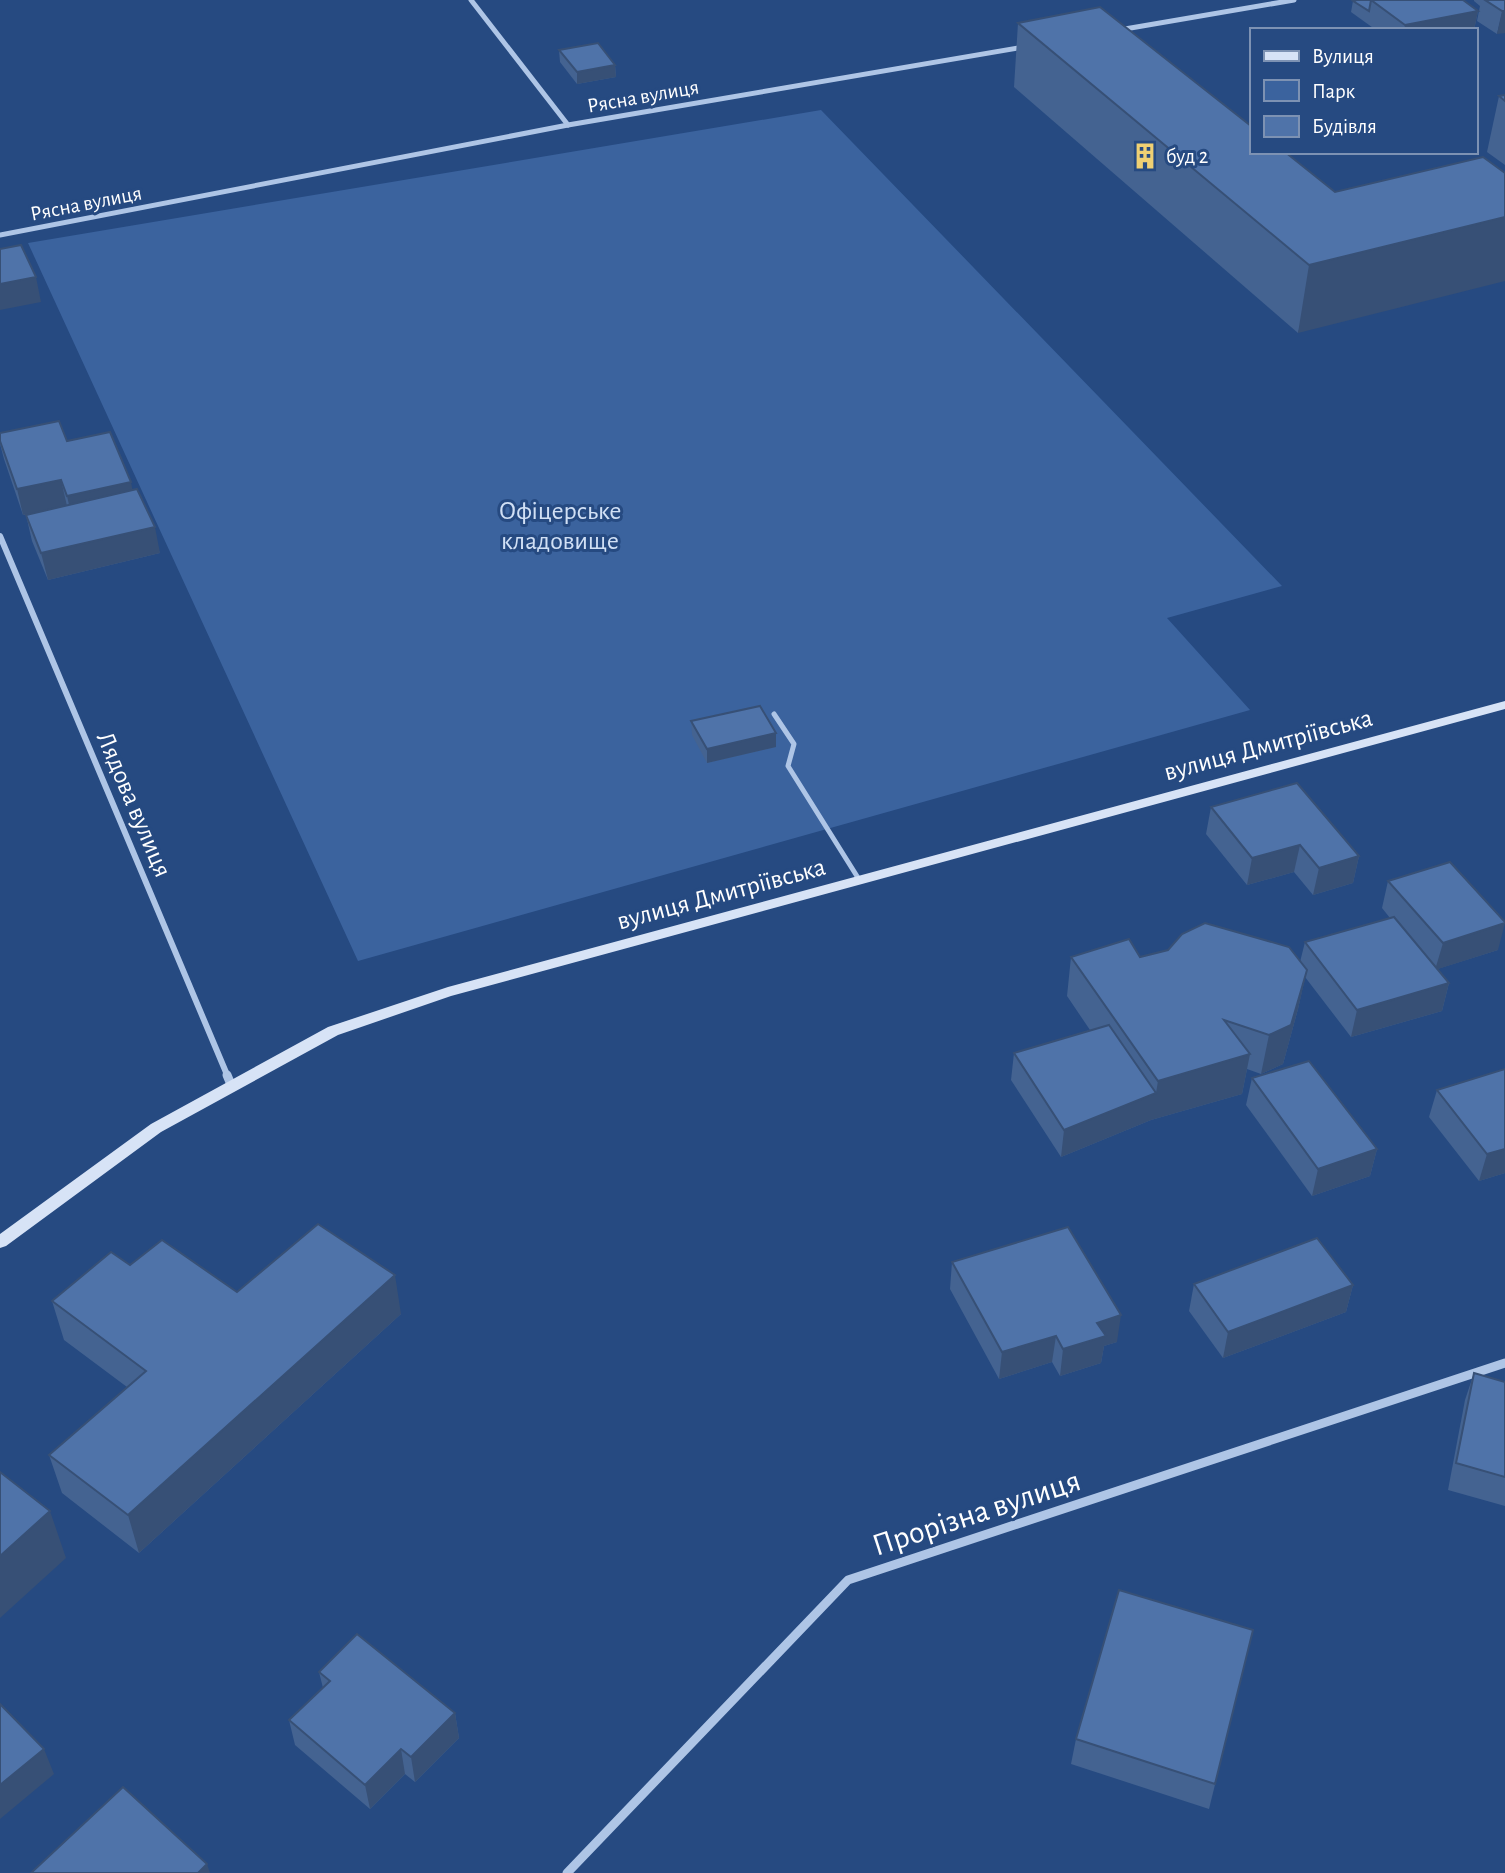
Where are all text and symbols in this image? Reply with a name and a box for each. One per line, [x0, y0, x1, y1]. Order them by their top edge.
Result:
legend [1250, 28, 1477, 154]
text: Вулиця [1312, 46, 1374, 67]
street label: Рясна вулиця [586, 76, 701, 117]
text: Парк [1312, 81, 1356, 102]
text: Будівля [1312, 116, 1377, 137]
building icon: буд 2 [1130, 141, 1160, 171]
place label: буд 2 [1166, 146, 1208, 167]
street label: Рясна вулиця [29, 182, 144, 225]
park label: Офіцерське кладовище [499, 498, 621, 554]
street label: вулиця Дмитріївська [1161, 705, 1375, 785]
street label: Лядова вулиця [92, 728, 176, 881]
street label: вулиця Дмитріївська [614, 854, 828, 934]
street label: Прорізна вулиця [868, 1464, 1084, 1562]

